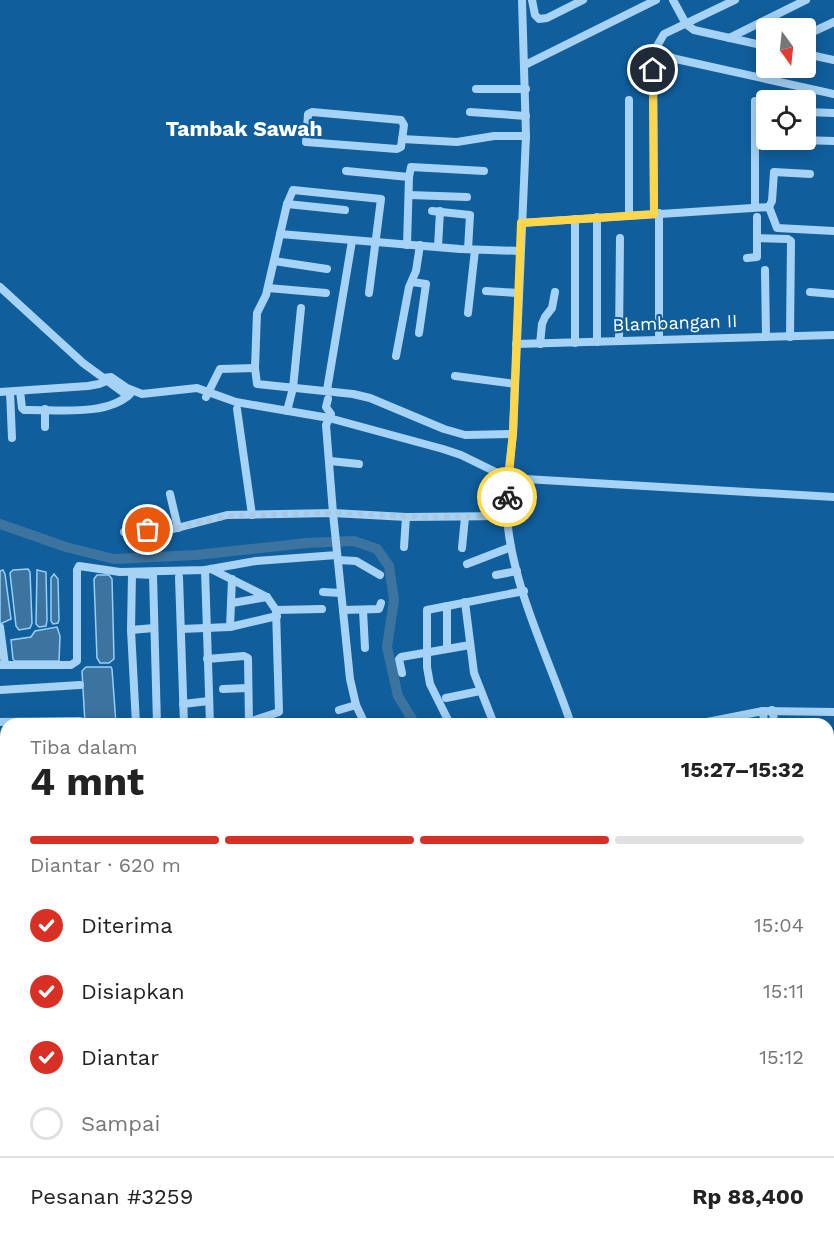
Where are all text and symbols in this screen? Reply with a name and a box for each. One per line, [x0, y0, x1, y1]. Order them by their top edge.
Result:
north arrow [756, 18, 816, 78]
map controls [756, 18, 816, 150]
pin [627, 44, 678, 95]
icon: home [636, 53, 669, 86]
button: locate [756, 90, 816, 150]
district label: Tambak Sawah [166, 116, 322, 141]
street label: Blambangan II [612, 310, 738, 335]
courier [477, 467, 537, 527]
icon: bike [491, 481, 524, 514]
pin [122, 504, 173, 555]
icon: bag [131, 513, 164, 546]
text: Tiba dalam [30, 735, 138, 759]
text: 15:27–15:32 [681, 757, 804, 782]
text: 4 mnt [30, 759, 144, 804]
text: Diantar · 620 m [30, 853, 181, 877]
icon: check [30, 909, 63, 942]
text: Diterima [81, 913, 173, 938]
text: 15:04 [754, 913, 804, 937]
icon: check [30, 975, 63, 1008]
text: Disiapkan [81, 979, 185, 1004]
text: 15:11 [763, 979, 804, 1003]
icon: check [30, 1041, 63, 1074]
text: Diantar [81, 1045, 159, 1070]
text: 15:12 [759, 1045, 804, 1069]
text: Sampai [81, 1111, 160, 1136]
text: Pesanan #3259 [30, 1184, 193, 1209]
text: Rp 88,400 [692, 1184, 804, 1209]

